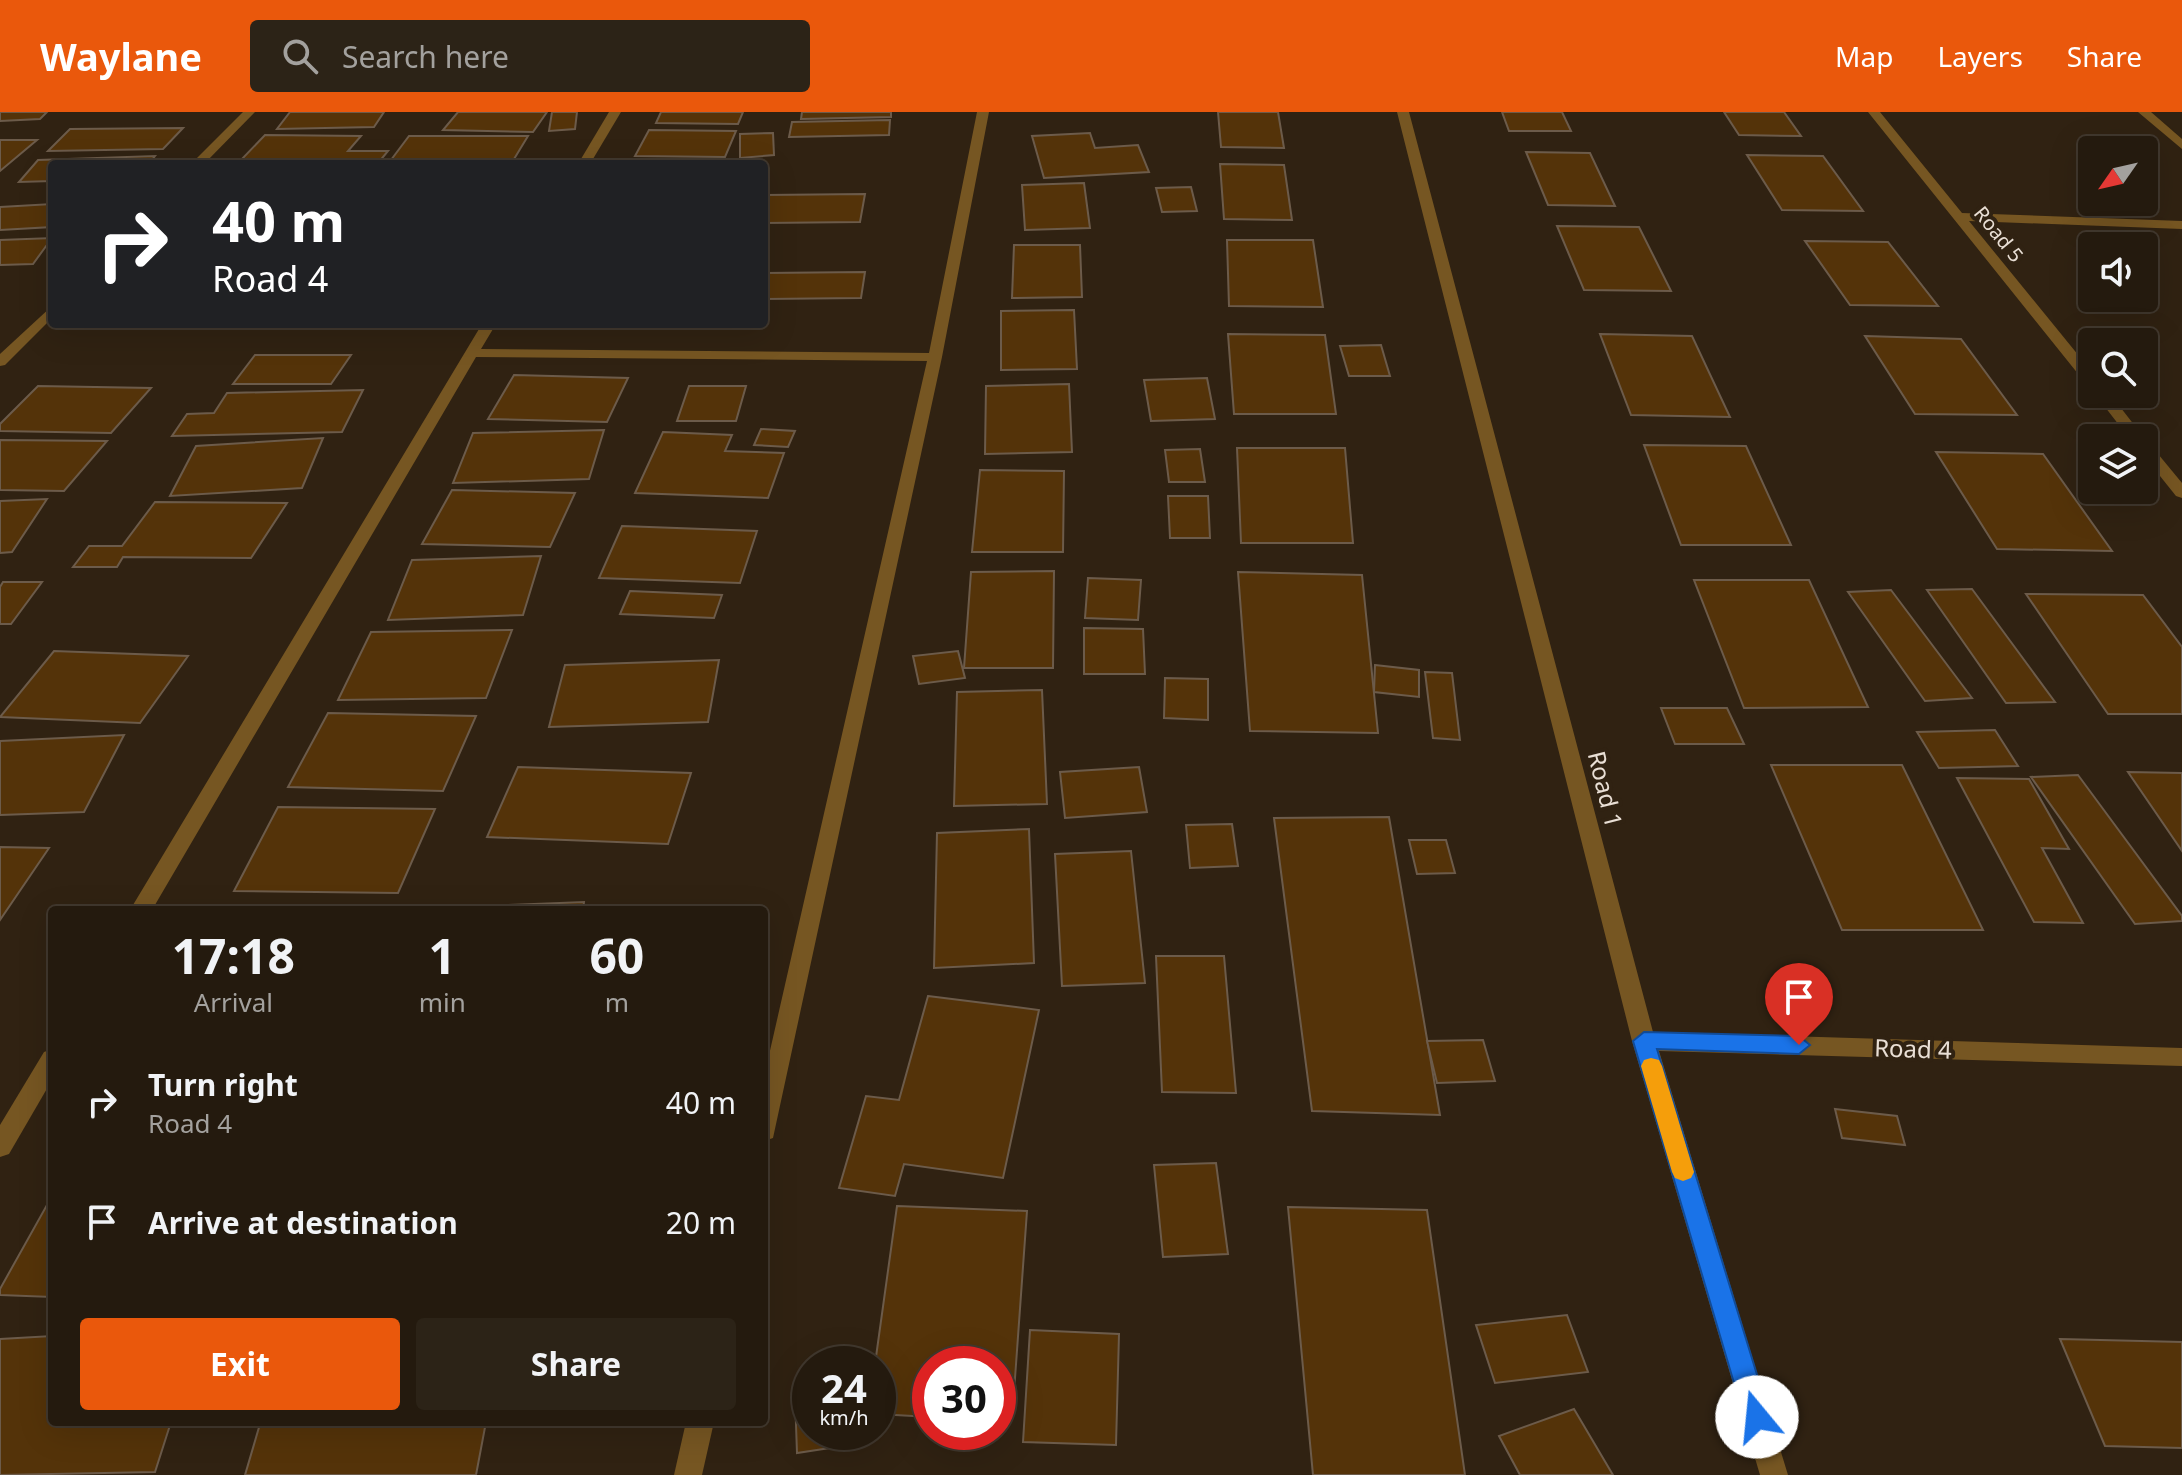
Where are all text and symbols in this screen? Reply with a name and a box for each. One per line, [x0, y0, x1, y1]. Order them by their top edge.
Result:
search box [250, 20, 810, 92]
text: Waylane [40, 30, 202, 82]
icon: search [278, 34, 322, 78]
text: Search here [342, 36, 509, 77]
text: Map [1835, 37, 1893, 75]
text: Layers [1937, 37, 2023, 75]
text: Share [2067, 37, 2142, 75]
north arrow [2078, 136, 2158, 216]
map controls [2078, 136, 2158, 504]
text: 40 m [212, 182, 345, 258]
icon: right [80, 192, 184, 296]
street label: Road 5 [1968, 200, 2030, 268]
button: sound [2078, 232, 2158, 312]
text: Road 4 [212, 254, 328, 303]
button: search [2078, 328, 2158, 408]
button: layers [2078, 424, 2158, 504]
street label: Road 1 [1581, 747, 1631, 831]
text: 17:18 [172, 923, 295, 988]
text: 1 [428, 923, 456, 988]
text: 60 [589, 923, 644, 988]
pin [1765, 963, 1833, 1045]
icon: arrive [1777, 975, 1821, 1019]
text: Arrival [194, 984, 273, 1020]
text: min [419, 984, 466, 1020]
text: m [605, 984, 629, 1020]
street label: Road 4 [1874, 1030, 1953, 1066]
text: Turn right [148, 1064, 298, 1105]
icon: right [80, 1080, 124, 1124]
text: 40 m [666, 1082, 736, 1123]
text: Road 4 [148, 1105, 232, 1141]
icon: arrive [80, 1200, 124, 1244]
text: Arrive at destination [148, 1202, 458, 1243]
text: 20 m [666, 1202, 736, 1243]
button: Exit [80, 1318, 400, 1410]
button: Share [416, 1318, 736, 1410]
speed limit sign: 30 [912, 1346, 1016, 1450]
text: 24 [821, 1360, 867, 1415]
position arrow [1715, 1375, 1799, 1459]
text: km/h [819, 1404, 869, 1431]

